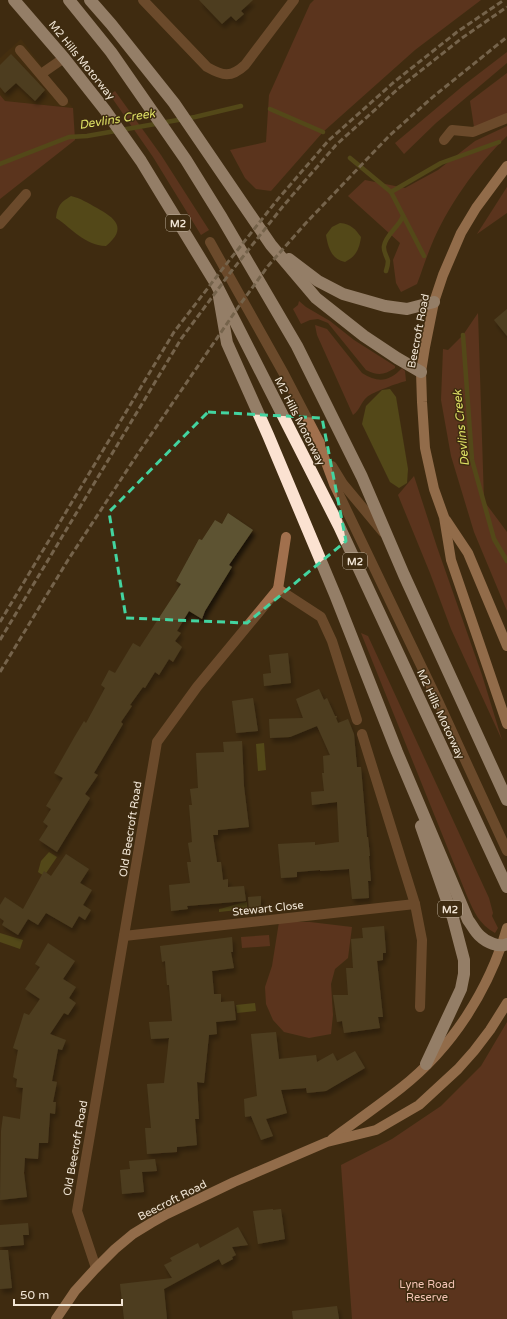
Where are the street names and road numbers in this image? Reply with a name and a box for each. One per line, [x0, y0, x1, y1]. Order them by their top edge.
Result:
street label: M2 Hills Motorway [46, 18, 117, 102]
road number: M2 [166, 215, 190, 231]
street label: Beecroft Road [405, 293, 432, 369]
street label: M2 Hills Motorway [272, 375, 328, 468]
road number: M2 [343, 553, 367, 569]
street label: M2 Hills Motorway [414, 667, 467, 761]
street label: Old Beecroft Road [117, 780, 144, 878]
street label: Stewart Close [232, 898, 304, 919]
road number: M2 [438, 901, 462, 917]
street label: Old Beecroft Road [61, 1099, 90, 1197]
street label: Beecroft Road [136, 1178, 209, 1223]

